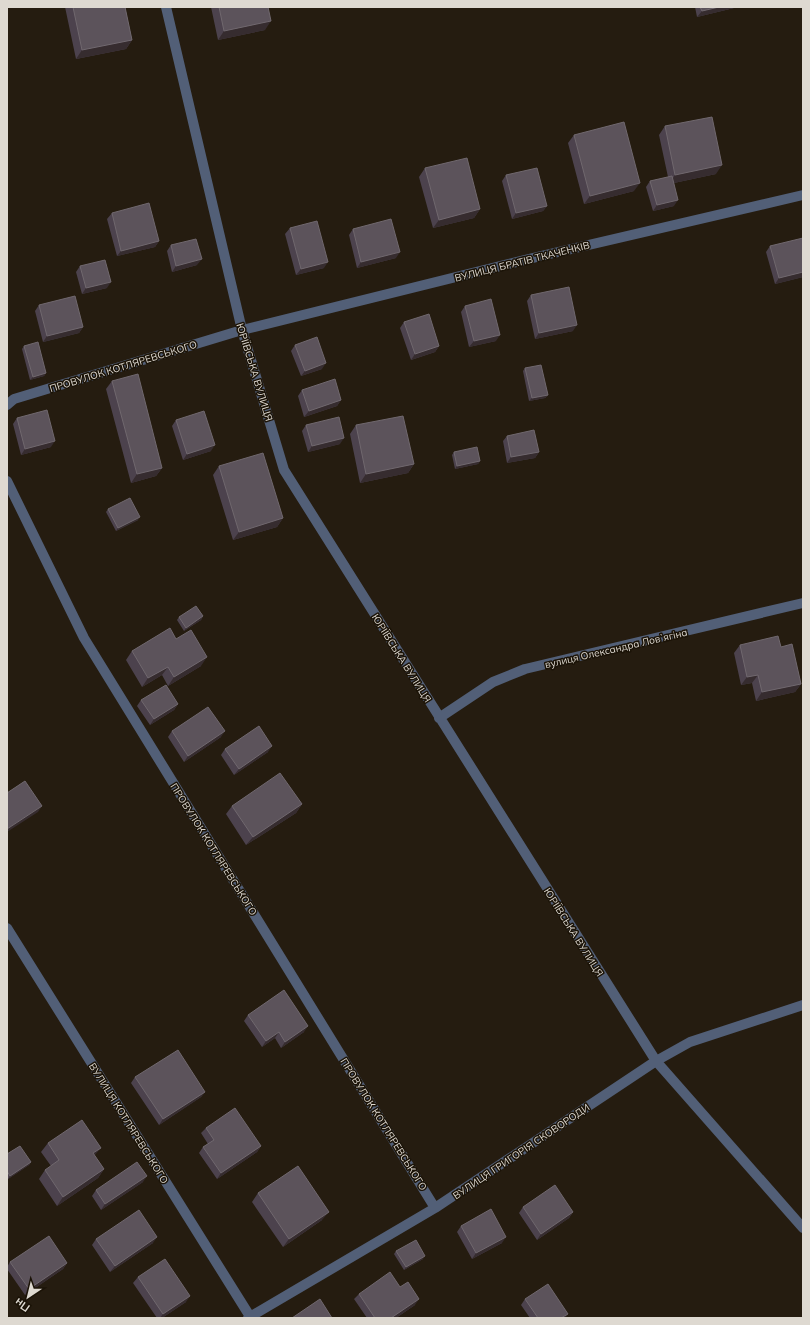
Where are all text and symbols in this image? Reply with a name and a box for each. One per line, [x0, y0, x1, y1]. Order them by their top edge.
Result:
street label: ВУЛИЦЯ БРАТІВ ТКАЧЕНКІВ [453, 238, 591, 285]
street label: ЮРІЇВСЬКА ВУЛИЦЯ [233, 321, 276, 423]
street label: ПРОВУЛОК КОТЛЯРЕВСЬКОГО [48, 338, 199, 395]
street label: ЮРІЇВСЬКА ВУЛИЦЯ [369, 612, 434, 705]
street label: вулиця Олександра Ловʼягіна [544, 626, 689, 671]
street label: ПРОВУЛОК КОТЛЯРЕВСЬКОГО [167, 781, 260, 918]
street label: ЮРІЇВСЬКА ВУЛИЦЯ [541, 886, 606, 979]
street label: ПРОВУЛОК КОТЛЯРЕВСЬКОГО [337, 1056, 430, 1193]
street label: ВУЛИЦЯ КОТЛЯРЕВСЬКОГО [86, 1060, 171, 1186]
street label: ВУЛИЦЯ ГРИГОРІЯ СКОВОРОДИ [450, 1101, 592, 1202]
north arrow [8, 1277, 48, 1317]
text: Пн [12, 1295, 33, 1315]

